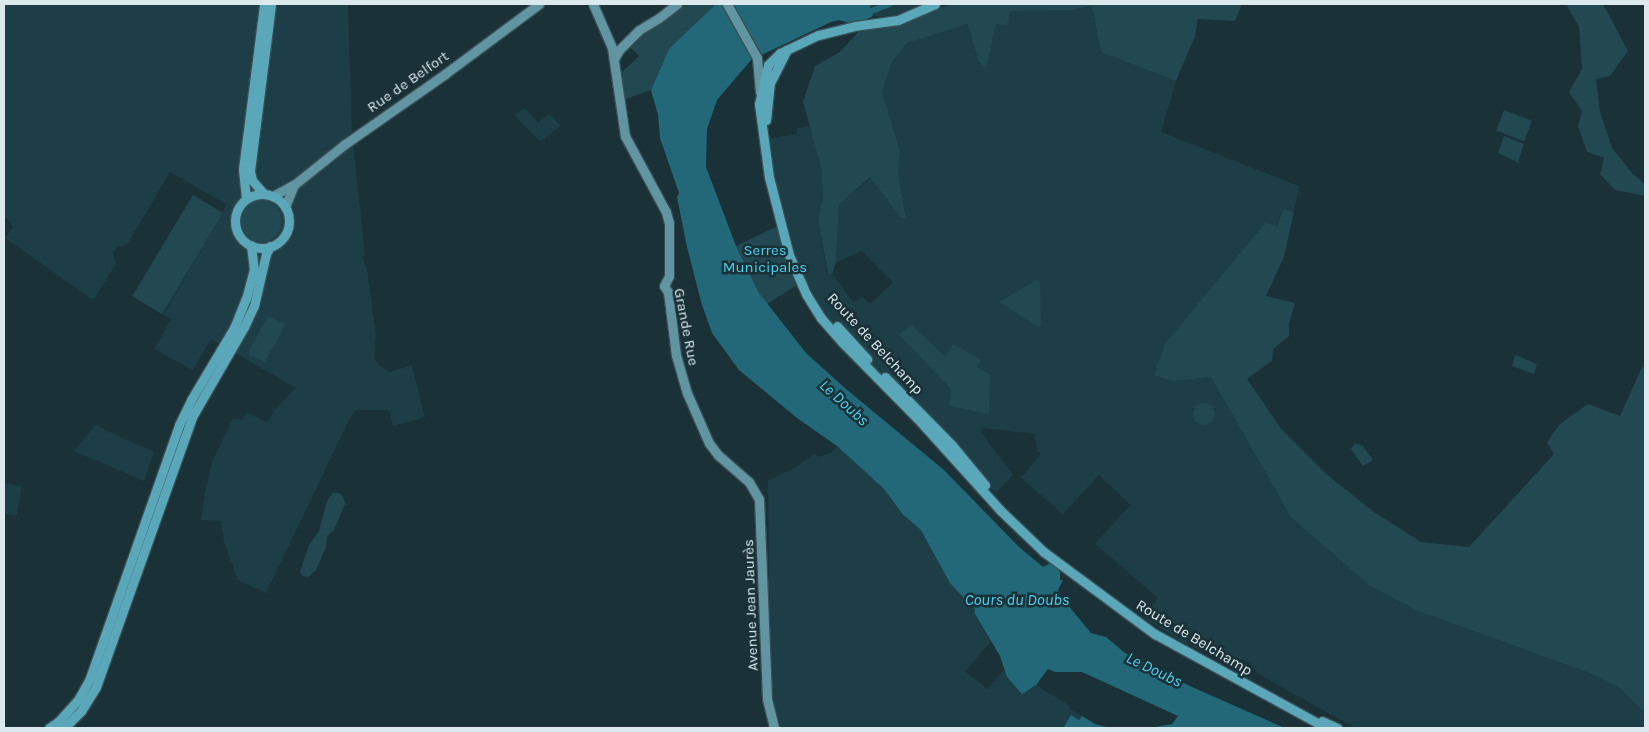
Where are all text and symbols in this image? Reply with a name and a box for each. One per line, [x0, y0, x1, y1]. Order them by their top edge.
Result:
street label: Rue de Belfort [364, 47, 452, 117]
park label: Serres Municipales [723, 241, 807, 276]
street label: Grande Rue [670, 287, 702, 367]
street label: Route de Belchamp [823, 289, 927, 399]
water label: Le Doubs [815, 376, 873, 430]
street label: Avenue Jean Jaurès [740, 539, 762, 671]
water label: Cours du Doubs [965, 590, 1069, 610]
street label: Route de Belchamp [1133, 596, 1255, 680]
water label: Le Doubs [1123, 648, 1185, 692]

